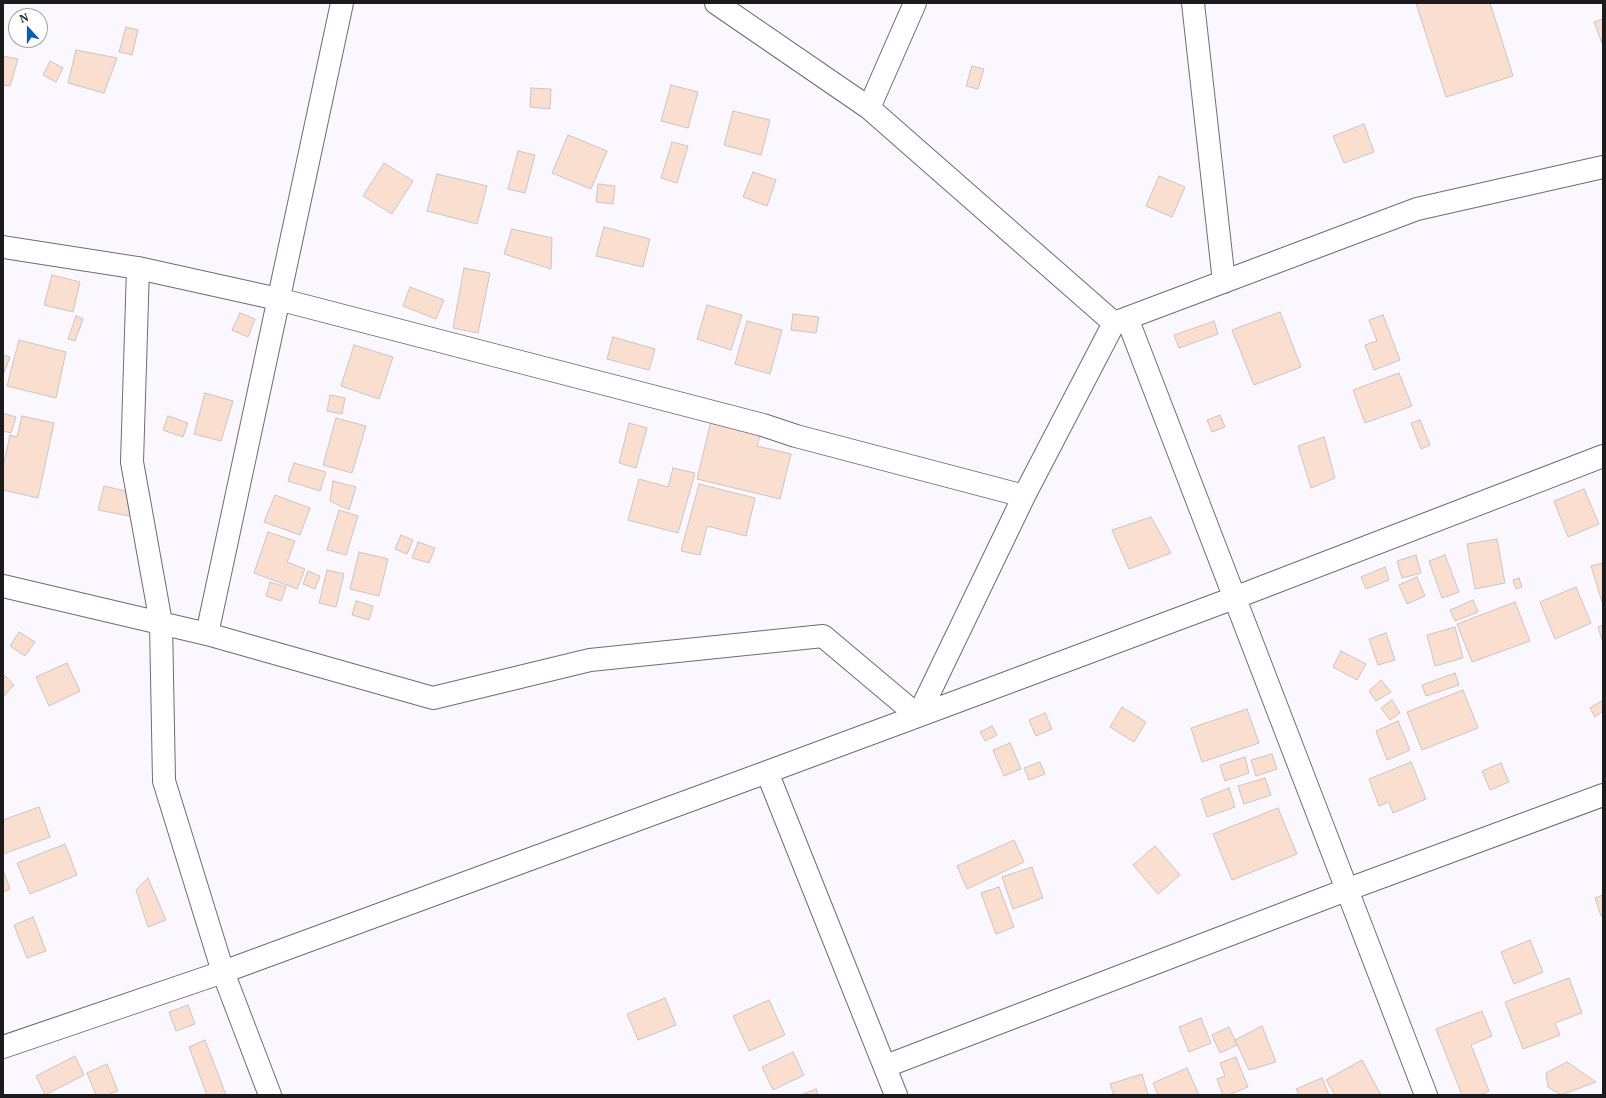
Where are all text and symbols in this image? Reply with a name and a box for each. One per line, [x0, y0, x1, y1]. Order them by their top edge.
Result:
north arrow [8, 8, 48, 48]
text: N [18, 10, 30, 26]

